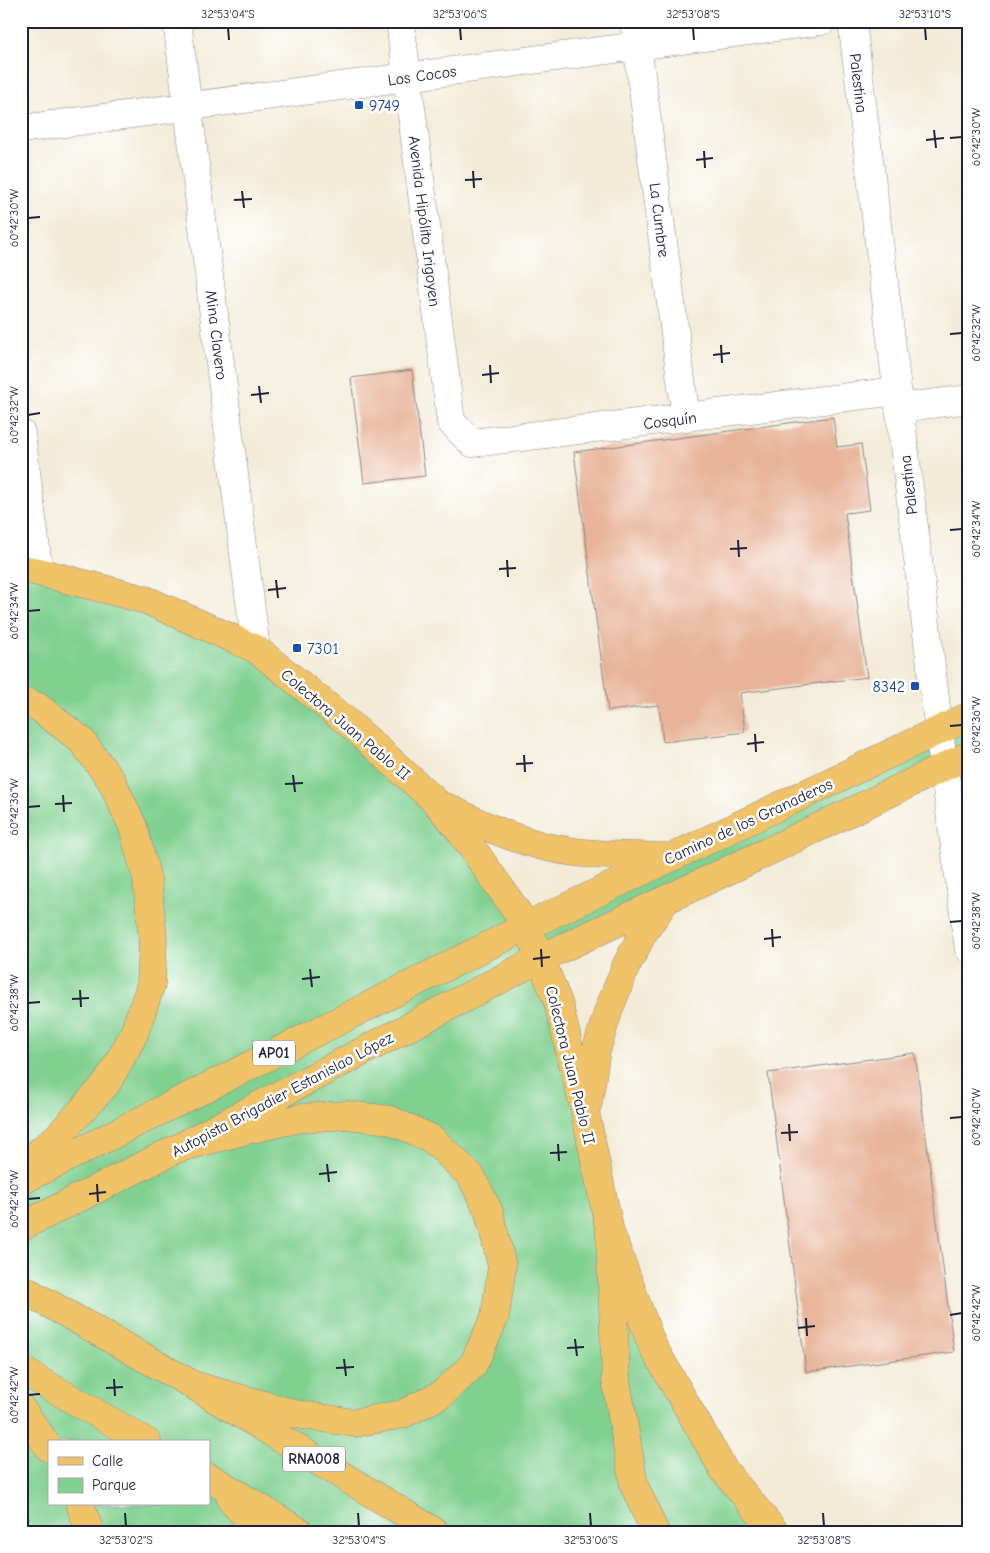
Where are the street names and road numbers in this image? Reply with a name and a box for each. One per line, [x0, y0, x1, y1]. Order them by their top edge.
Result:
street label: Palestina [845, 52, 871, 114]
street label: Los Cocos [387, 62, 458, 90]
street label: Avenida Hipólito Irigoyen [405, 134, 443, 308]
street label: La Cumbre [645, 182, 673, 259]
street label: Mina Clavero [202, 289, 230, 381]
street label: Cosquín [642, 409, 698, 433]
street label: Palestina [896, 454, 922, 516]
street label: Colectora Juan Pablo II [277, 666, 413, 784]
street label: Camino de los Granaderos [661, 775, 836, 869]
street label: Colectora Juan Pablo II [542, 984, 598, 1146]
street label: Autopista Brigadier Estanislao López [169, 1029, 396, 1161]
road number: AP01 [253, 1040, 295, 1066]
road number: RNA008 [283, 1446, 345, 1472]

